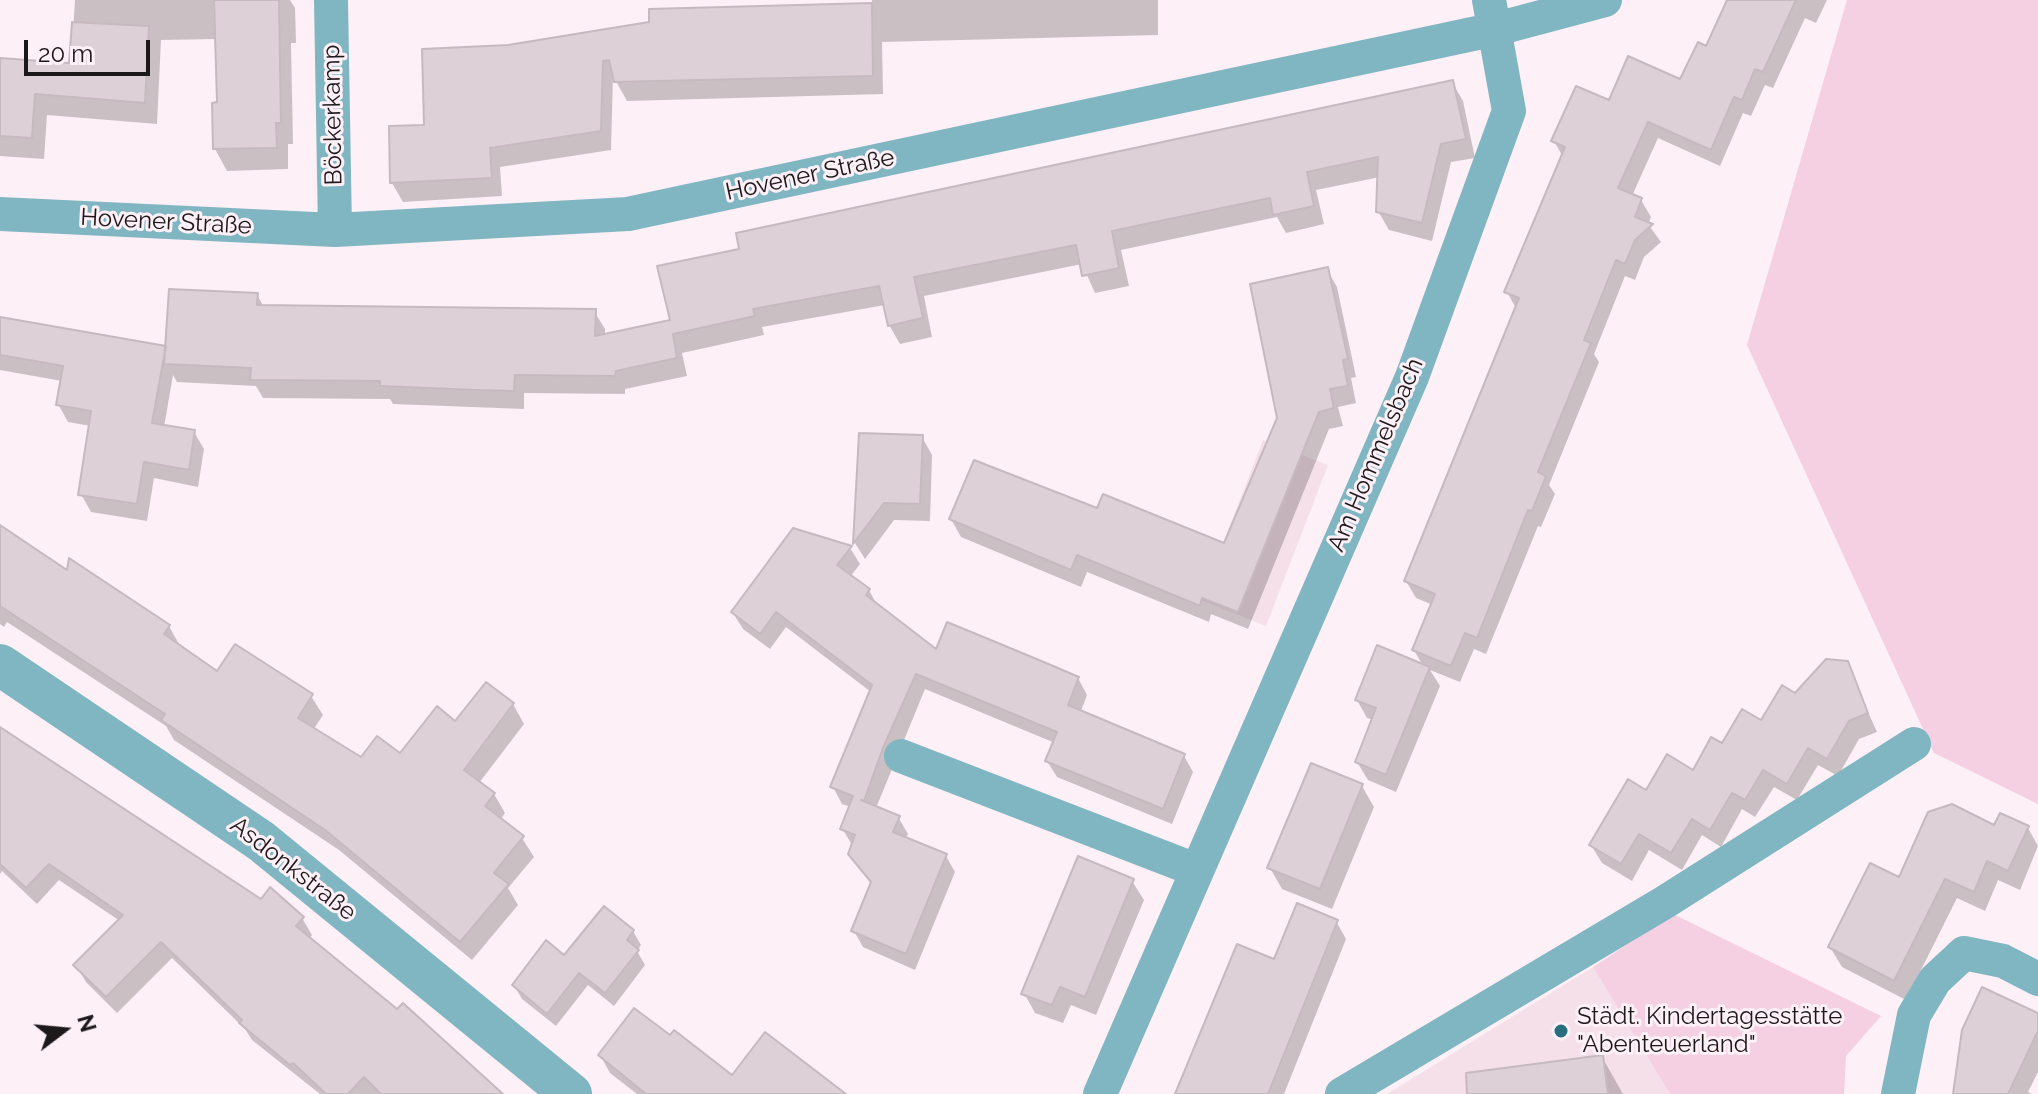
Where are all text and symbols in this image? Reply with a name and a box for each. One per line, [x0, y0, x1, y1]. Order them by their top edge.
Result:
scale bar [28, 24, 154, 74]
text: 20 m [38, 39, 93, 68]
street label: Böckerkamp [317, 44, 349, 186]
street label: Hovener Straße [723, 143, 897, 207]
street label: Hovener Straße [80, 203, 252, 241]
street label: Am Hommelsbach [1322, 354, 1430, 556]
street label: Asdonkstraße [224, 811, 362, 927]
north arrow [24, 990, 104, 1070]
place label: Städt. Kindertagesstätte "Abenteuerland" [1577, 1003, 1842, 1059]
text: N [72, 1012, 102, 1035]
marker: Städt. Kindertagesstätte "Abenteuerland" [1552, 1022, 1570, 1040]

